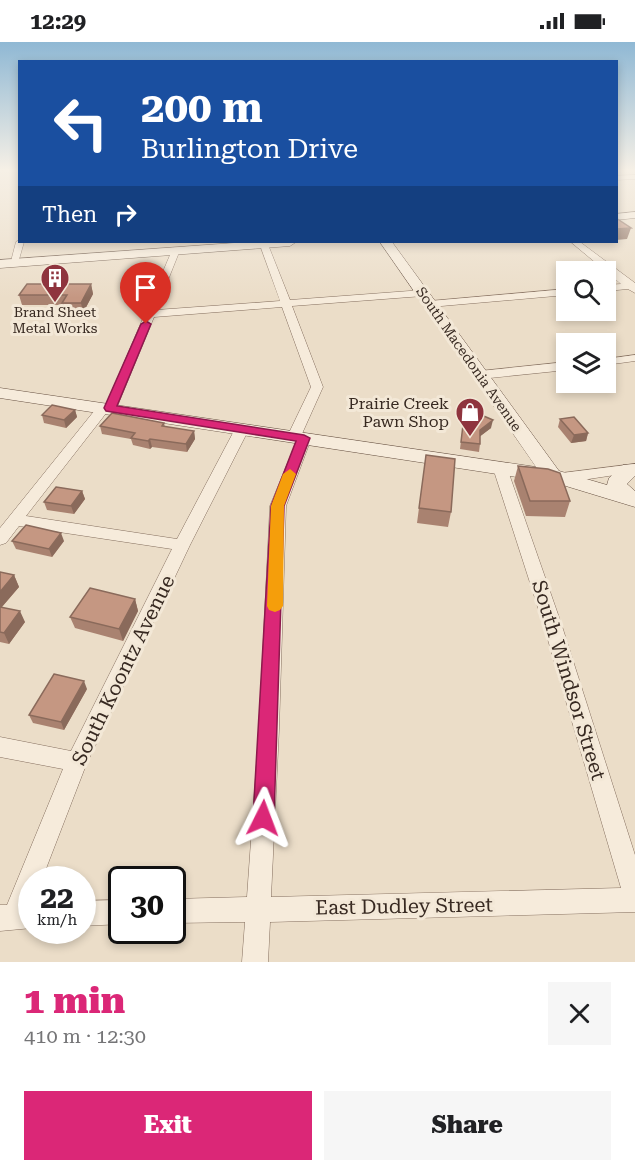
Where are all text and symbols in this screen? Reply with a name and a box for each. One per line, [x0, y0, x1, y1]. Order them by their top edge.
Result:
text: 12:29 [30, 9, 86, 34]
text: 200 m [141, 83, 263, 132]
icon: left [42, 84, 120, 162]
text: Burlington Drive [141, 133, 358, 165]
icon: right [109, 198, 142, 231]
text: Then [42, 202, 97, 227]
map controls [556, 261, 616, 393]
button: search [556, 261, 616, 321]
building icon: Brand Sheet Metal Works [39, 262, 71, 304]
pin [120, 262, 171, 324]
icon: arrive [129, 271, 162, 304]
street label: South Macedonia Avenue [413, 284, 525, 435]
place label: Brand Sheet Metal Works [13, 304, 98, 336]
button: layers [556, 333, 616, 393]
place label: Prairie Creek Pawn Shop [348, 394, 449, 431]
shop icon: Prairie Creek Pawn Shop [454, 396, 486, 438]
street label: South Koontz Avenue [67, 571, 179, 769]
street label: South Windsor Street [527, 577, 611, 783]
position arrow [231, 786, 295, 850]
speed limit sign: 30 [108, 866, 186, 944]
text: 22 [40, 880, 74, 915]
street label: East Dudley Street [315, 892, 494, 920]
text: km/h [37, 911, 77, 929]
text: 1 min [24, 980, 125, 1022]
button: close [548, 982, 611, 1045]
text: 410 m · 12:30 [24, 1024, 146, 1048]
button: Exit [24, 1091, 312, 1160]
button: Share [324, 1091, 611, 1160]

